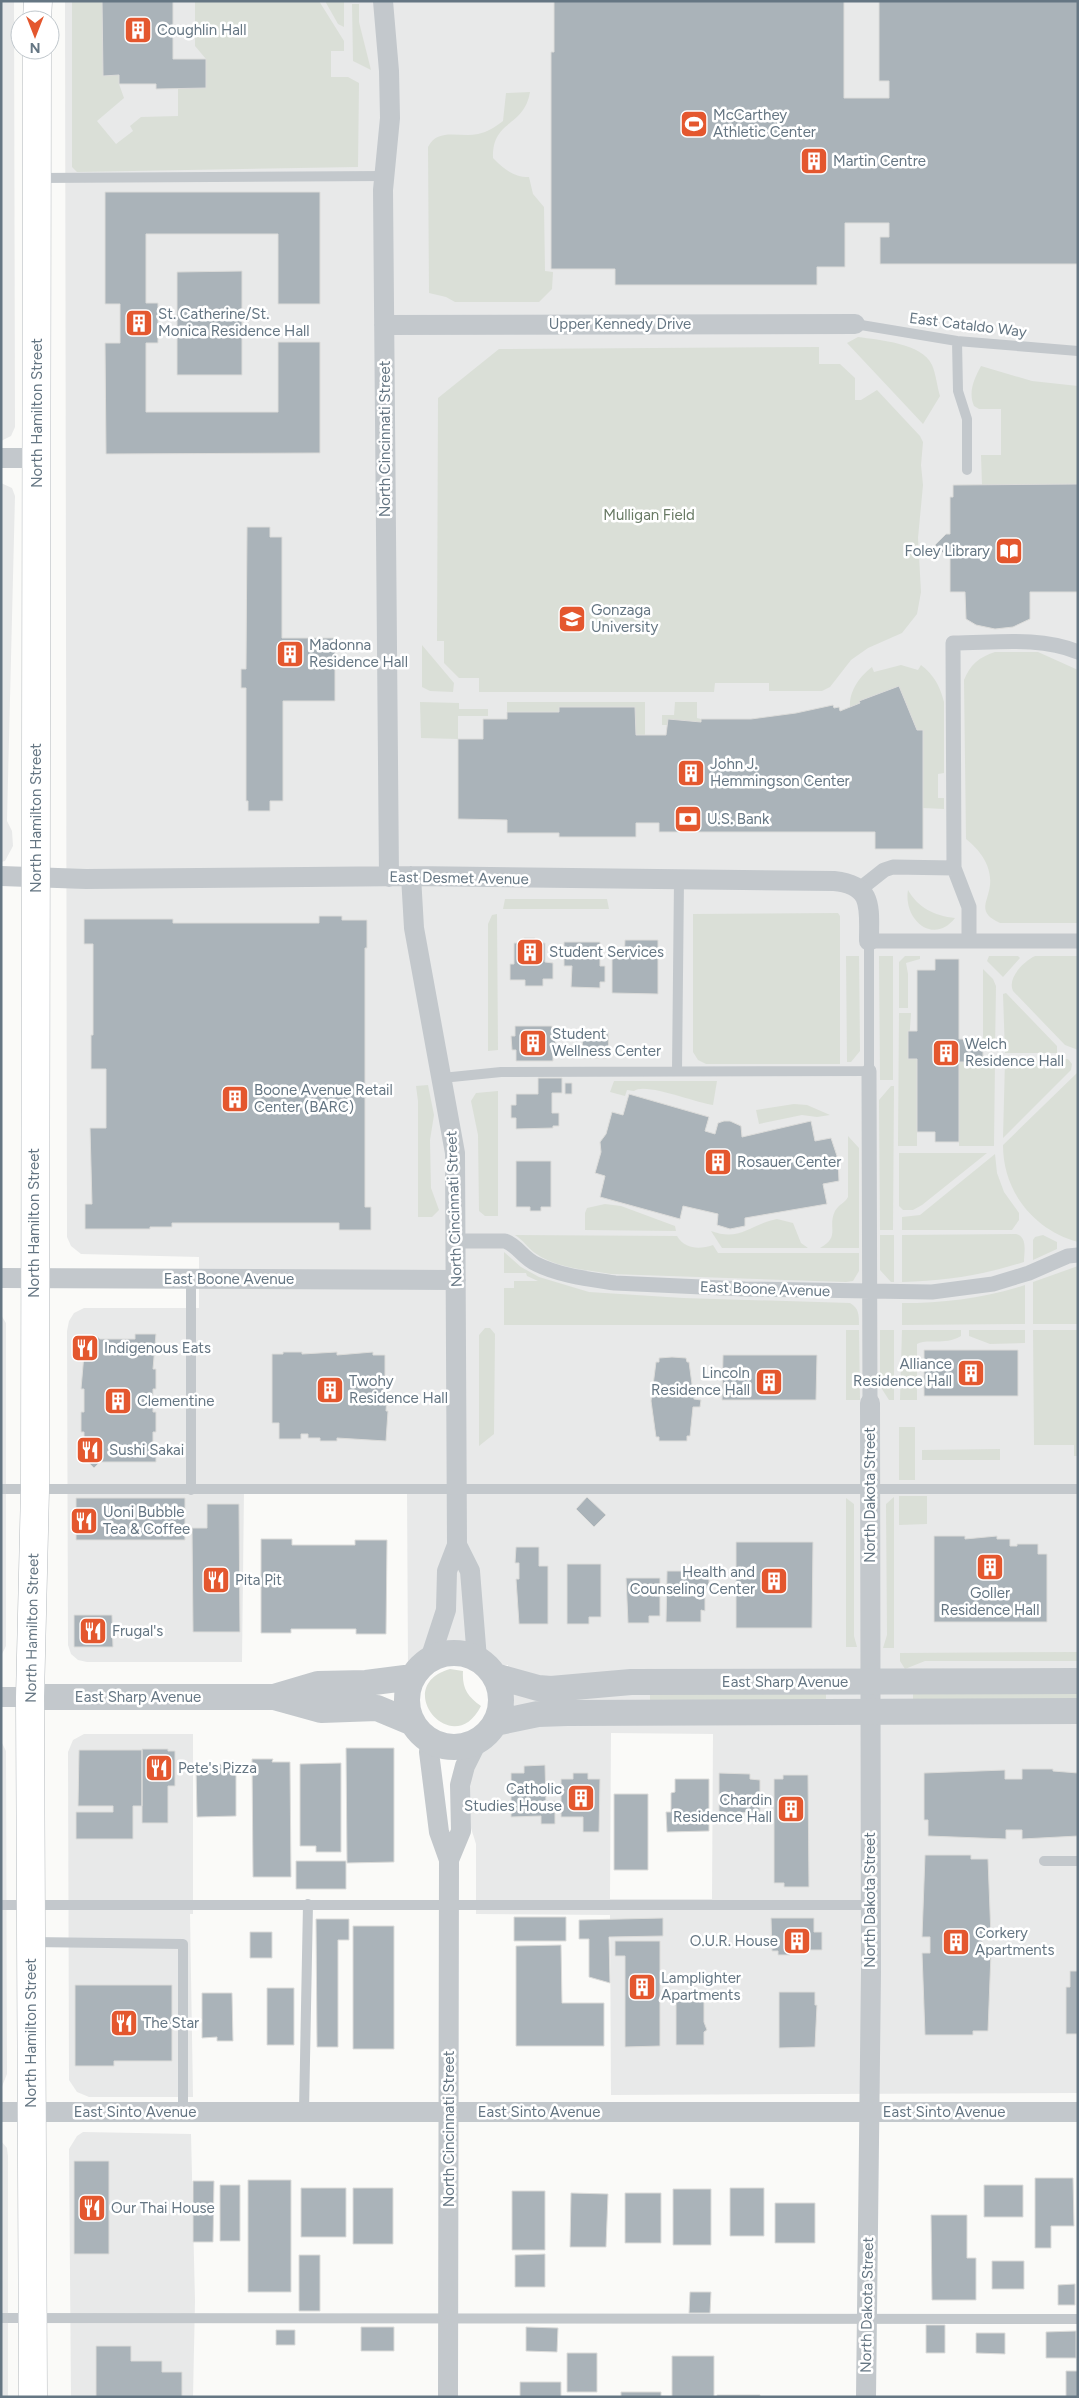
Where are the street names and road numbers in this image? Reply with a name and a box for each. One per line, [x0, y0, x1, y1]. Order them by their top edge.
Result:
street label: East Cataldo Way [908, 309, 1028, 341]
street label: Upper Kennedy Drive [549, 315, 691, 333]
street label: North Hamilton Street [28, 338, 46, 488]
street label: North Cincinnati Street [376, 360, 394, 517]
street label: North Hamilton Street [27, 743, 45, 893]
street label: East Desmet Avenue [389, 868, 529, 888]
street label: North Cincinnati Street [442, 1130, 466, 1288]
street label: North Hamilton Street [25, 1148, 43, 1298]
street label: East Boone Avenue [164, 1270, 294, 1288]
street label: East Boone Avenue [699, 1278, 831, 1300]
street label: North Dakota Street [861, 1427, 879, 1563]
street label: North Hamilton Street [22, 1553, 42, 1703]
street label: East Sharp Avenue [722, 1673, 848, 1691]
street label: East Sharp Avenue [75, 1688, 201, 1706]
street label: North Dakota Street [861, 1832, 879, 1968]
street label: North Hamilton Street [22, 1958, 40, 2108]
street label: North Cincinnati Street [440, 2050, 458, 2207]
street label: East Sinto Avenue [74, 2103, 196, 2121]
street label: East Sinto Avenue [478, 2103, 600, 2121]
street label: East Sinto Avenue [883, 2103, 1005, 2121]
street label: North Dakota Street [857, 2237, 877, 2373]

